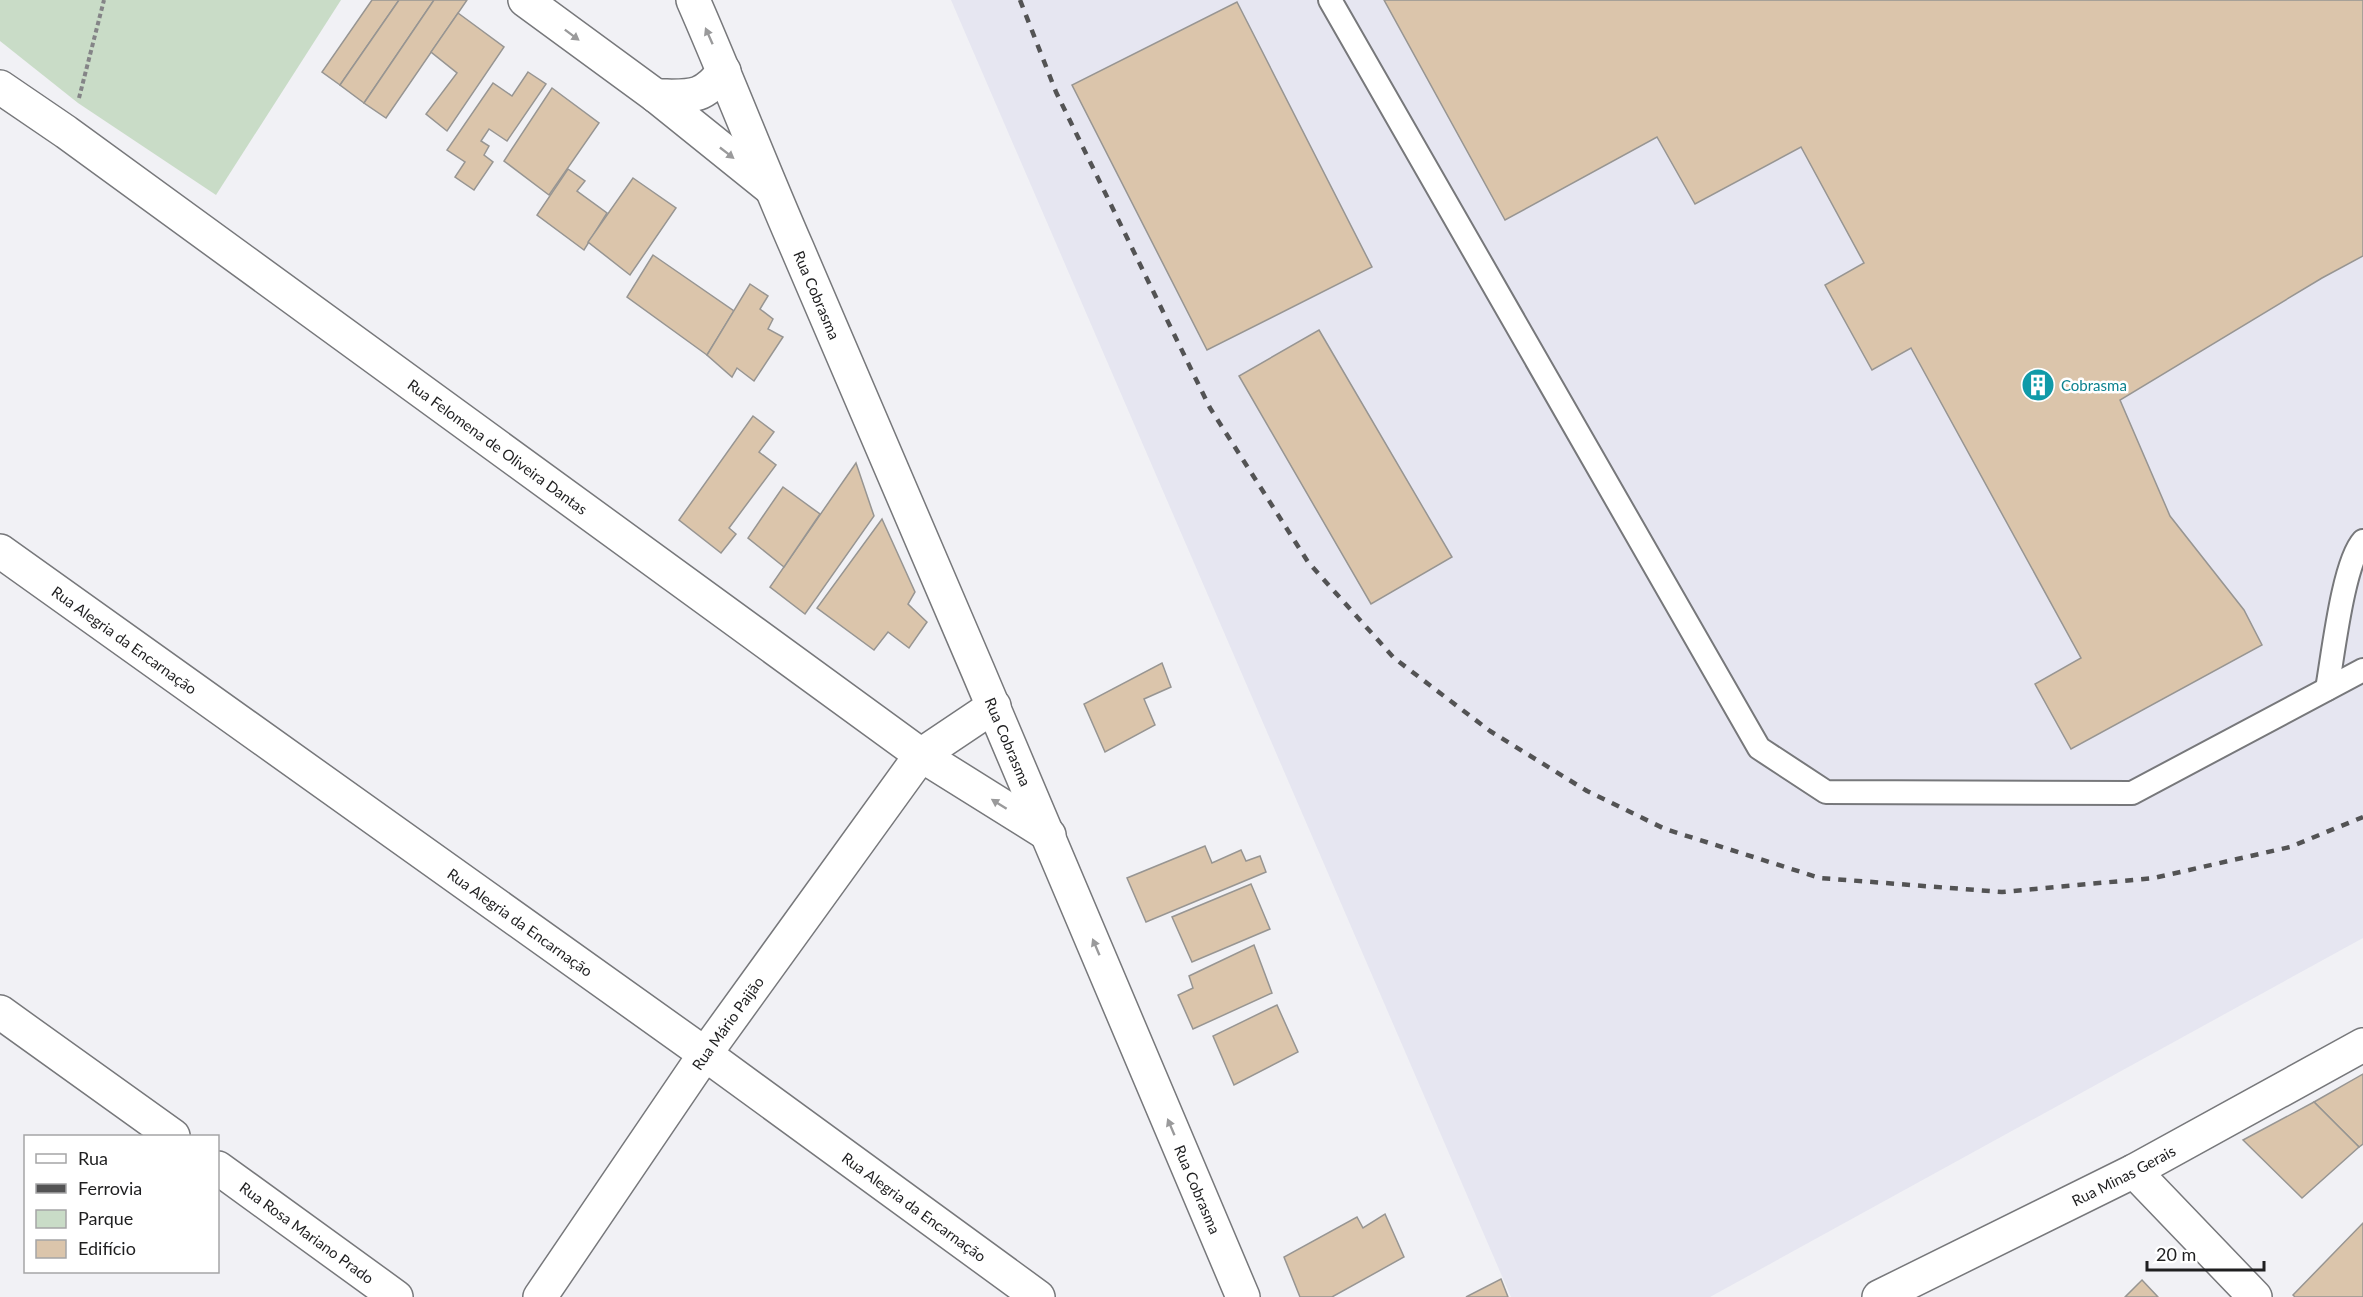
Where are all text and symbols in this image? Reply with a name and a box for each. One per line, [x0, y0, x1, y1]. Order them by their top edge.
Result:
one-way arrow [704, 27, 714, 45]
one-way arrow [564, 29, 580, 41]
one-way arrow [720, 147, 735, 159]
street label: Rua Cobrasma [790, 248, 844, 342]
building icon: Cobrasma [2020, 367, 2056, 403]
street label: Rua Felomena de Oliveira Dantas [404, 375, 591, 518]
place label: Cobrasma [2061, 376, 2127, 394]
street label: Rua Alegria da Encarnação [49, 582, 200, 698]
street label: Rua Cobrasma [981, 695, 1035, 789]
one-way arrow [991, 798, 1007, 809]
street label: Rua Alegria da Encarnação [444, 864, 596, 980]
one-way arrow [1091, 938, 1100, 956]
street label: Rua Mário Paijão [688, 973, 767, 1073]
one-way arrow [1166, 1118, 1175, 1136]
legend [24, 1135, 219, 1273]
street label: Rua Minas Gerais [2069, 1141, 2178, 1209]
street label: Rua Cobrasma [1171, 1142, 1224, 1237]
text: Rua [78, 1147, 108, 1169]
street label: Rua Alegria da Encarnação [839, 1148, 990, 1265]
text: Ferrovia [78, 1177, 142, 1199]
street label: Rua Rosa Mariano Prado [237, 1178, 378, 1287]
text: Parque [78, 1207, 133, 1229]
scale bar [2147, 1234, 2264, 1272]
text: Edifício [78, 1237, 136, 1259]
text: 20 m [2156, 1243, 2196, 1265]

